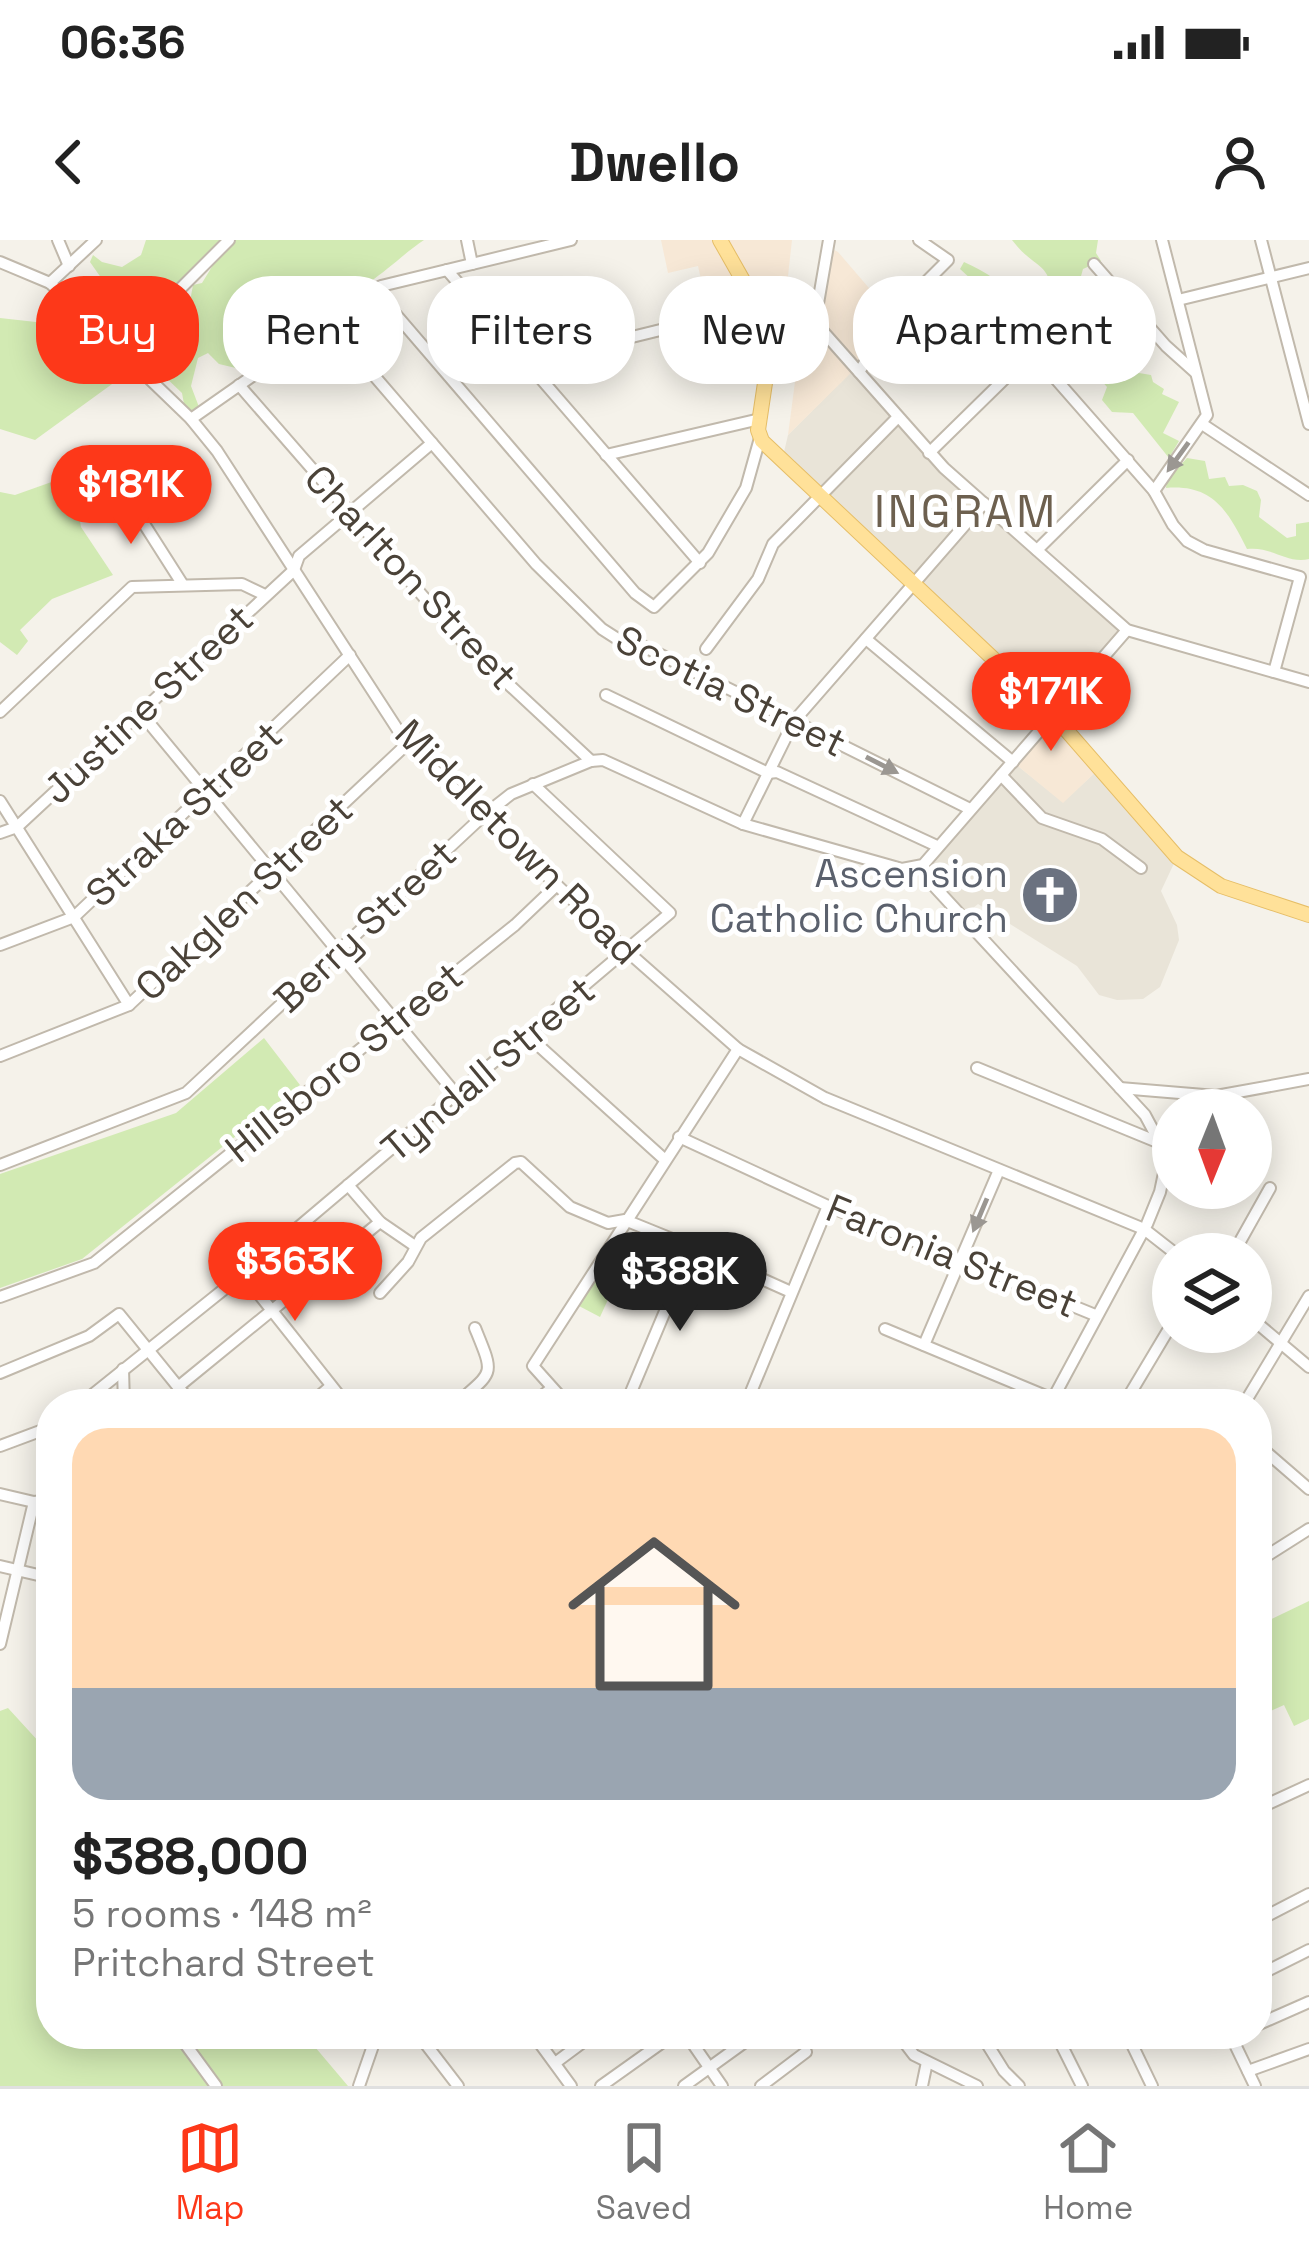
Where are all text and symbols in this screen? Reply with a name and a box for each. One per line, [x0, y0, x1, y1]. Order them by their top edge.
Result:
text: 06:36 [60, 14, 186, 71]
text: Dwello [569, 128, 740, 197]
icon: back [36, 129, 102, 195]
icon: person [1207, 129, 1273, 195]
chip: Buy [36, 276, 199, 384]
chip: Rent [223, 276, 403, 384]
chip: Filters [427, 276, 635, 384]
chip: New [659, 276, 829, 384]
chip: Apartment [853, 276, 1156, 384]
one-way arrow [1167, 441, 1190, 473]
pin: $181K [47, 445, 215, 547]
street label: Charlton Street [294, 454, 528, 700]
text: $181K [78, 459, 184, 508]
district label: INGRAM [874, 483, 1058, 540]
street label: Justine Street [33, 594, 263, 814]
street label: Scotia Street [608, 614, 854, 768]
pin: $171K [967, 652, 1135, 754]
text: $171K [999, 666, 1103, 715]
street label: Middletown Road [385, 709, 651, 975]
street label: Straka Street [76, 711, 292, 917]
one-way arrow [865, 755, 900, 775]
street label: Oakglen Street [125, 785, 363, 1011]
street label: Berry Street [264, 829, 466, 1023]
place label: Ascension Catholic Church [710, 849, 1008, 943]
church icon: Ascension Catholic Church [1019, 864, 1081, 926]
street label: Hillsboro Street [215, 951, 473, 1173]
street label: Tyndall Street [371, 966, 605, 1172]
north arrow [1152, 1089, 1272, 1209]
map controls [1152, 1089, 1272, 1353]
street label: Faronia Street [819, 1183, 1085, 1329]
one-way arrow [970, 1198, 990, 1233]
pin: $363K [211, 1222, 379, 1324]
pin: $388K [596, 1232, 764, 1334]
button: layers [1152, 1233, 1272, 1353]
text: $363K [235, 1236, 355, 1285]
text: $388K [621, 1246, 739, 1295]
icon: home [546, 1506, 762, 1722]
text: $388,000 [72, 1824, 309, 1889]
text: 5 rooms · 148 m² [72, 1889, 372, 1938]
text: Pritchard Street [72, 1938, 375, 1987]
tab: Map [176, 2115, 244, 2229]
tab: Saved [596, 2115, 692, 2229]
tab: Home [1043, 2115, 1133, 2229]

